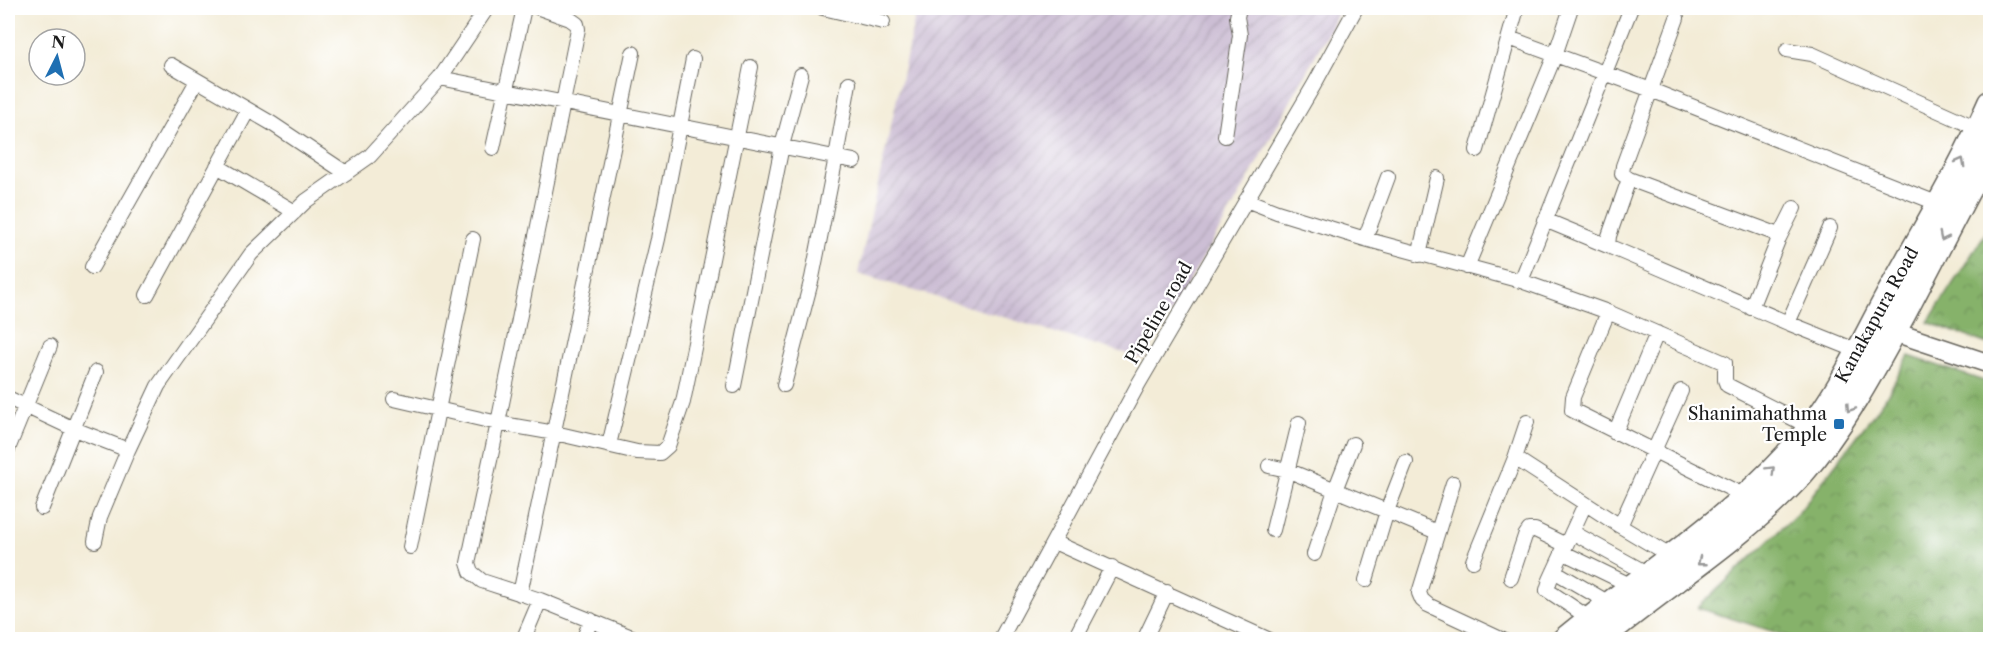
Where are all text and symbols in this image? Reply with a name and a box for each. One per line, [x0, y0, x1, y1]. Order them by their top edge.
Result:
north arrow [27, 27, 87, 87]
text: N [51, 31, 67, 53]
one-way arrow [1954, 158, 1965, 169]
one-way arrow [1939, 230, 1951, 241]
street label: Kanakapura Road [1831, 243, 1923, 387]
street label: Pipeline road [1121, 258, 1197, 368]
one-way arrow [1845, 402, 1857, 412]
place label: Shanimahathma Temple [1688, 403, 1827, 446]
marker: Shanimahathma Temple [1832, 417, 1846, 431]
one-way arrow [1765, 466, 1775, 477]
one-way arrow [1696, 555, 1707, 566]

